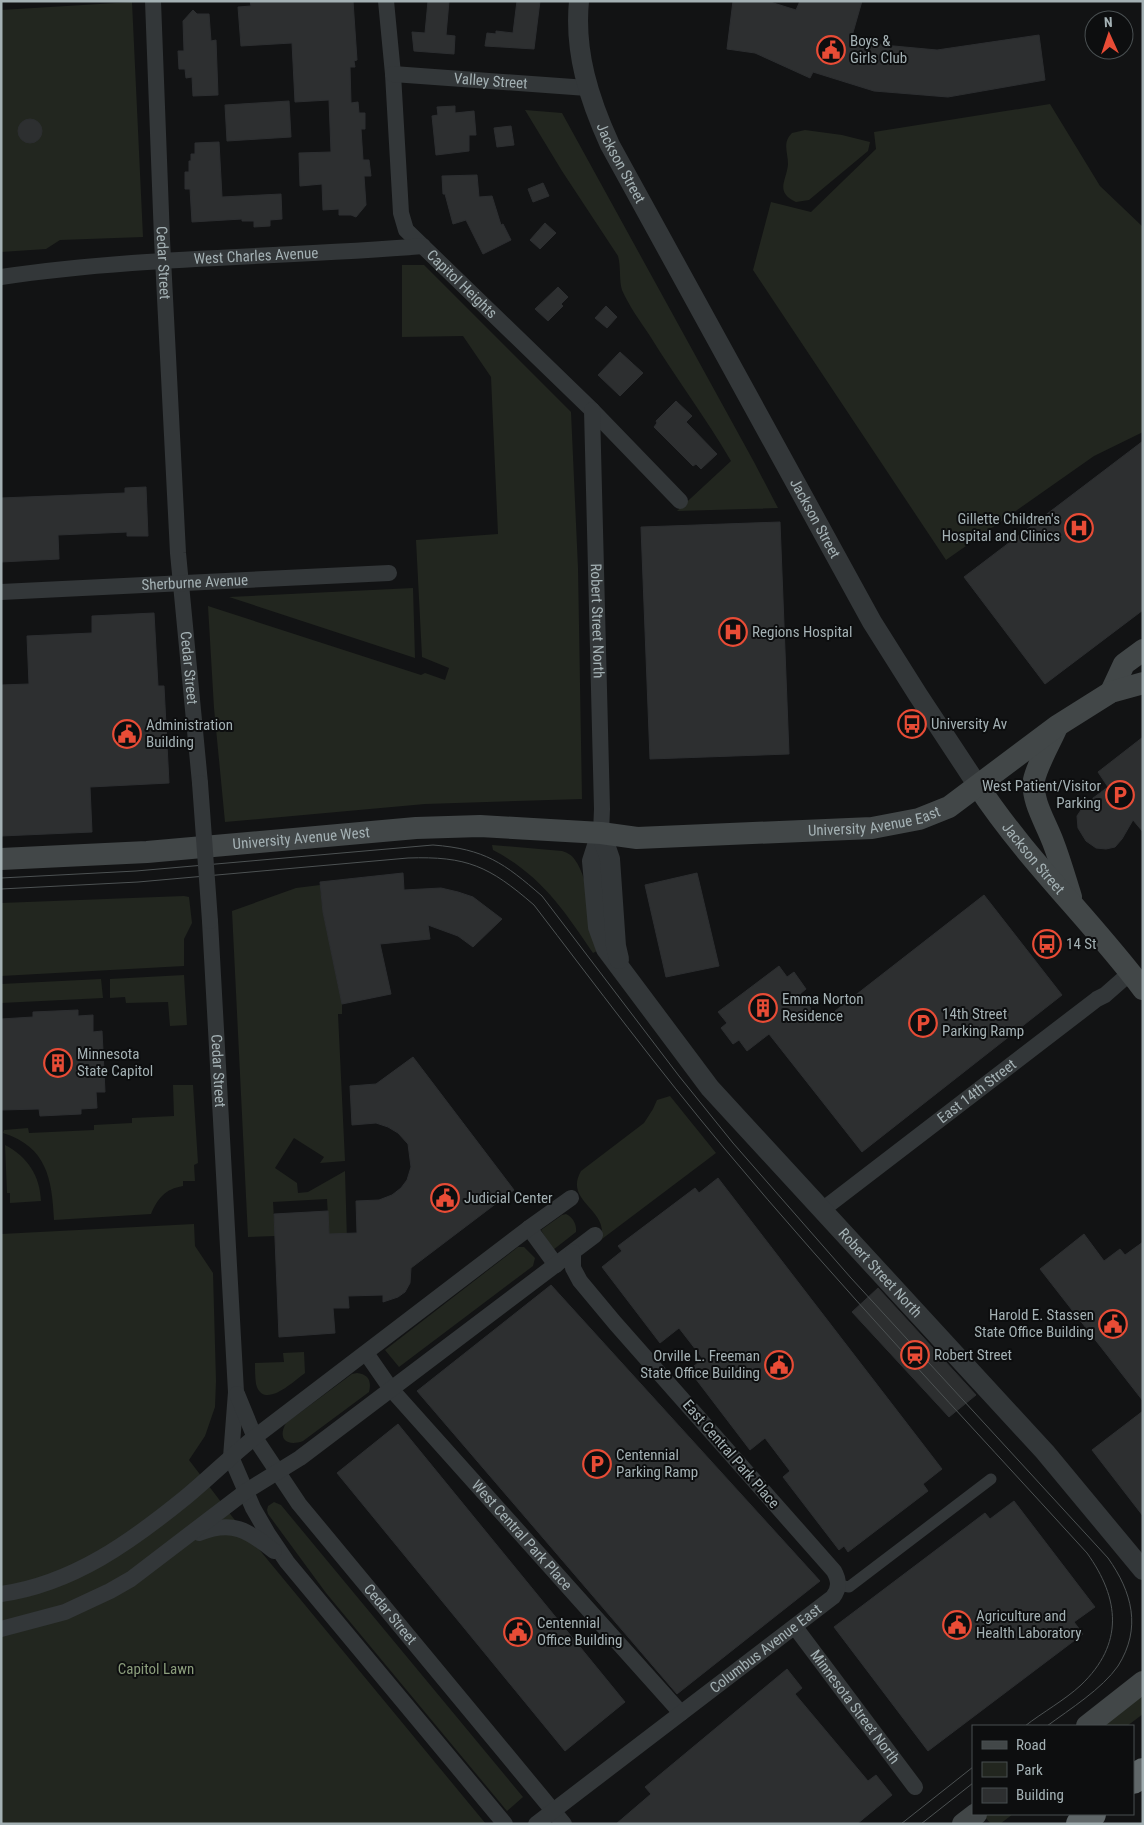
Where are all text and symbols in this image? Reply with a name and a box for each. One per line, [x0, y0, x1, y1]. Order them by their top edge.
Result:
north arrow [1084, 10, 1134, 60]
text: N [1104, 14, 1113, 30]
place label: Boys & Girls Club [850, 32, 907, 67]
public building icon: Boys & Girls Club [816, 35, 846, 65]
street label: Valley Street [453, 69, 528, 93]
street label: Jackson Street [592, 120, 649, 206]
street label: Cedar Street [153, 226, 174, 300]
street label: West Charles Avenue [193, 244, 319, 268]
street label: Capitol Heights [423, 246, 501, 322]
street label: Jackson Street [786, 475, 844, 561]
place label: Gillette Children's Hospital and Clinics [942, 510, 1060, 545]
hospital icon: Gillette Children's Hospital and Clinics [1064, 513, 1094, 543]
street label: Robert Street North [587, 563, 608, 679]
street label: Sherburne Avenue [141, 571, 249, 594]
hospital icon: Regions Hospital [718, 617, 748, 647]
place label: Regions Hospital [752, 623, 853, 641]
street label: Cedar Street [177, 631, 201, 705]
bus stop icon: University Av [897, 709, 927, 739]
place label: University Av [931, 715, 1008, 733]
place label: Administration Building [146, 716, 233, 751]
public building icon: Administration Building [112, 719, 142, 749]
place label: West Patient/Visitor Parking [982, 777, 1101, 812]
parking icon: West Patient/Visitor Parking [1105, 780, 1135, 810]
street label: University Avenue East [808, 802, 943, 840]
street label: Jackson Street [998, 819, 1068, 898]
street label: University Avenue West [232, 823, 371, 853]
bus stop icon: 14 St [1032, 929, 1062, 959]
place label: 14 St [1066, 935, 1096, 953]
place label: Emma Norton Residence [782, 990, 864, 1025]
building icon: Emma Norton Residence [748, 993, 778, 1023]
place label: 14th Street Parking Ramp [942, 1005, 1024, 1040]
parking icon: 14th Street Parking Ramp [908, 1008, 938, 1038]
street label: Cedar Street [207, 1034, 229, 1108]
place label: Minnesota State Capitol [77, 1045, 153, 1080]
building icon: Minnesota State Capitol [43, 1048, 73, 1078]
street label: East 14th Street [934, 1055, 1020, 1127]
public building icon: Judicial Center [430, 1183, 460, 1213]
place label: Judicial Center [464, 1189, 553, 1207]
street label: Robert Street North [835, 1225, 926, 1321]
place label: Harold E. Stassen State Office Building [974, 1306, 1094, 1341]
public building icon: Harold E. Stassen State Office Building [1098, 1309, 1128, 1339]
station icon: Robert Street [900, 1340, 930, 1370]
place label: Robert Street [934, 1346, 1012, 1364]
place label: Orville L. Freeman State Office Building [640, 1347, 760, 1382]
public building icon: Orville L. Freeman State Office Building [764, 1350, 794, 1380]
street label: East Central Park Place [679, 1396, 783, 1512]
place label: Centennial Parking Ramp [616, 1446, 698, 1481]
parking icon: Centennial Parking Ramp [582, 1449, 612, 1479]
street label: West Central Park Place [468, 1476, 576, 1594]
street label: Cedar Street [360, 1580, 421, 1648]
street label: Columbus Avenue East [706, 1600, 825, 1697]
place label: Agriculture and Health Laboratory [976, 1607, 1082, 1642]
public building icon: Agriculture and Health Laboratory [942, 1610, 972, 1640]
place label: Centennial Office Building [537, 1614, 622, 1649]
public building icon: Centennial Office Building [503, 1617, 533, 1647]
street label: Minnesota Street North [806, 1646, 904, 1768]
park label: Capitol Lawn [118, 1660, 194, 1678]
legend [972, 1725, 1134, 1815]
text: Road [1016, 1736, 1046, 1754]
text: Park [1016, 1761, 1043, 1779]
text: Building [1016, 1786, 1064, 1804]

